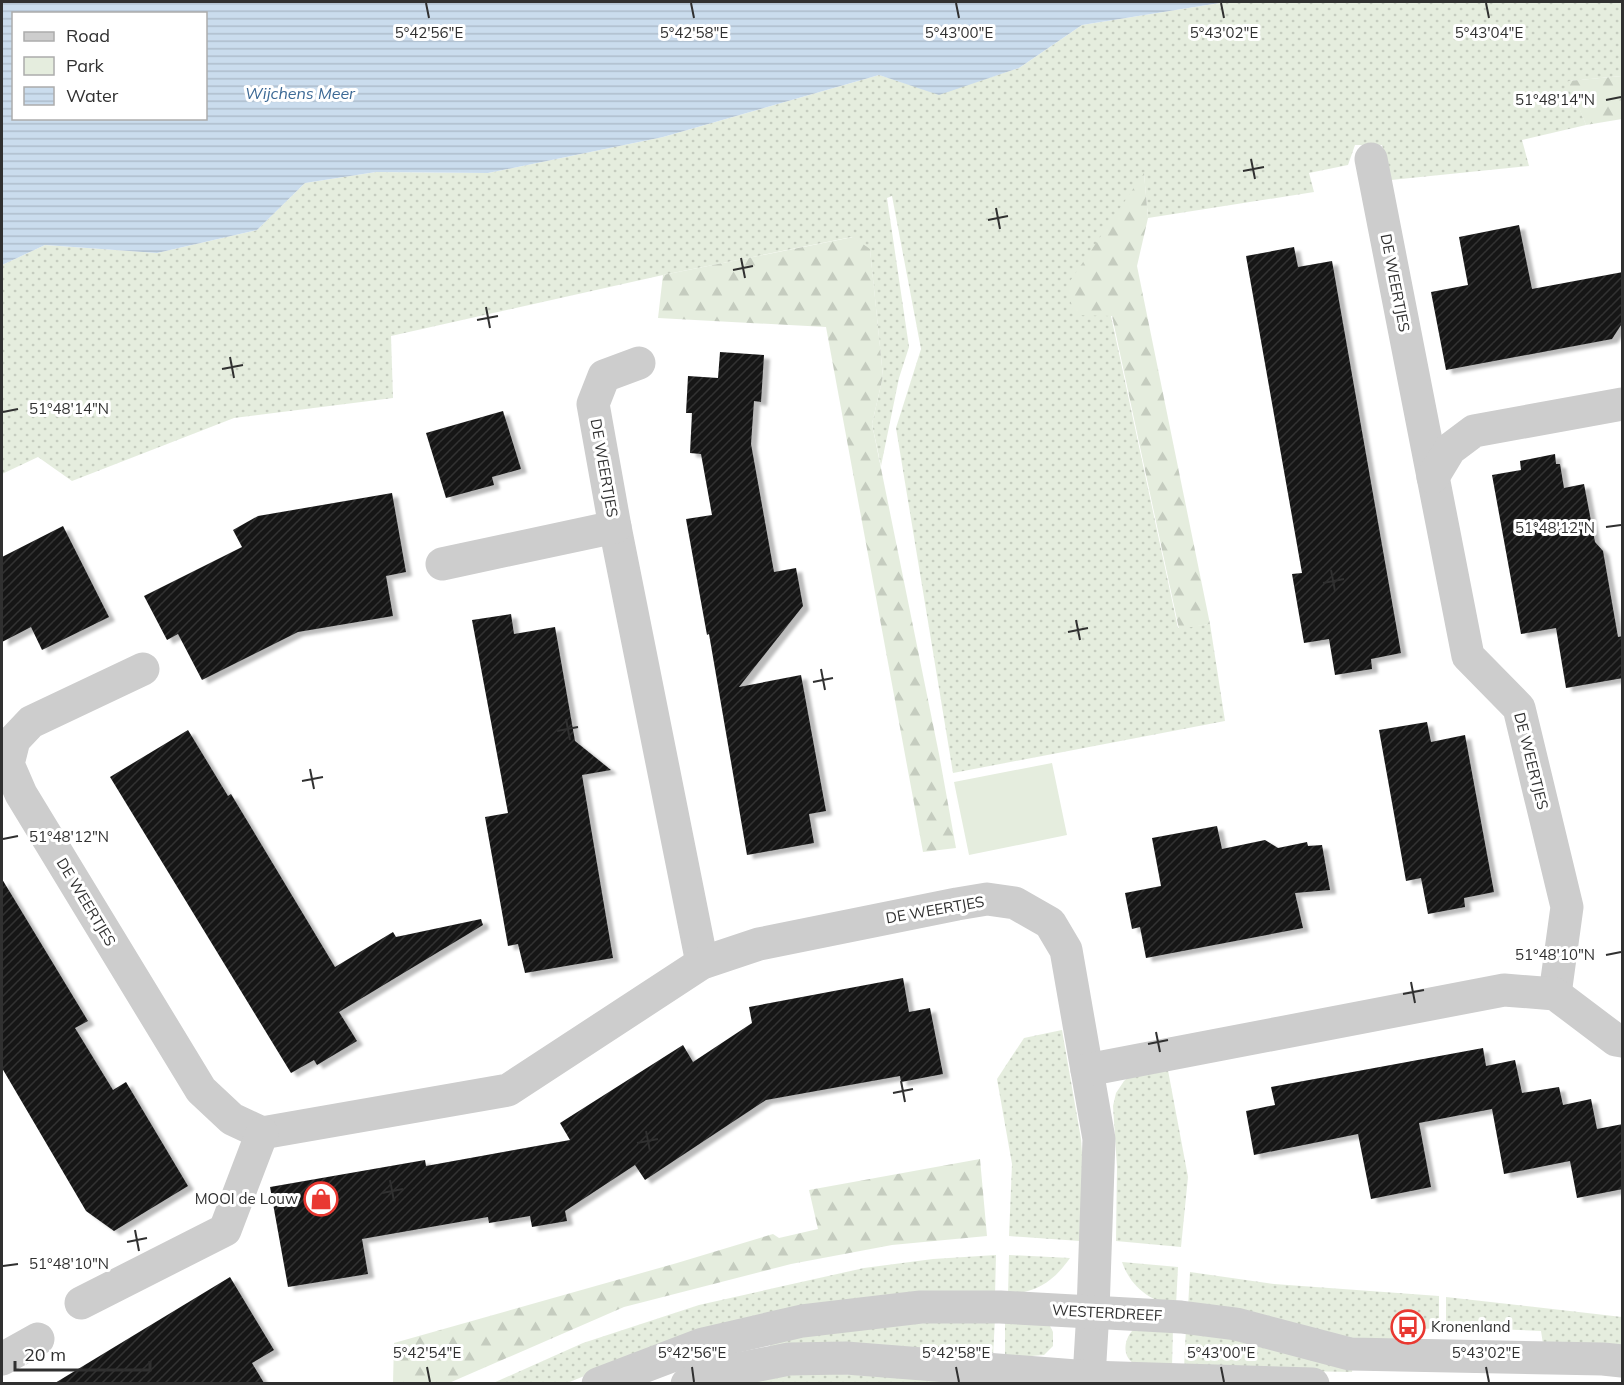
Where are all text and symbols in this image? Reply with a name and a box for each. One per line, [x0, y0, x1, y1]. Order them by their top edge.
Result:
legend [12, 12, 207, 120]
text: 5°42'56"E [395, 23, 463, 42]
text: 5°42'58"E [660, 23, 728, 42]
text: 5°43'00"E [925, 23, 993, 42]
text: 5°43'02"E [1190, 23, 1258, 42]
text: 5°43'04"E [1455, 23, 1523, 42]
text: Road [66, 24, 110, 47]
text: Park [66, 54, 105, 77]
water label: Wijchens Meer [245, 83, 356, 103]
text: Water [66, 84, 119, 107]
text: 51°48'14"N [1515, 90, 1595, 109]
street label: DE WEERTJES [1377, 232, 1414, 334]
text: 51°48'14"N [29, 399, 109, 418]
street label: DE WEERTJES [586, 417, 622, 519]
text: 51°48'12"N [1515, 518, 1595, 537]
street label: DE WEERTJES [1510, 710, 1553, 811]
text: 51°48'12"N [29, 827, 109, 846]
street label: DE WEERTJES [53, 854, 120, 949]
street label: DE WEERTJES [884, 892, 986, 928]
text: 51°48'10"N [1515, 945, 1595, 964]
shop icon: MOOI de Louw [303, 1181, 339, 1217]
place label: MOOI de Louw [195, 1189, 298, 1208]
text: 51°48'10"N [29, 1254, 109, 1273]
street label: WESTERDREEF [1051, 1300, 1163, 1325]
bus stop icon: Kronenland [1390, 1309, 1426, 1345]
place label: Kronenland [1431, 1317, 1511, 1336]
scale bar [15, 1334, 150, 1372]
text: 20 m [24, 1343, 66, 1366]
text: 5°42'54"E [393, 1343, 461, 1362]
text: 5°42'56"E [658, 1343, 726, 1362]
text: 5°42'58"E [922, 1343, 990, 1362]
text: 5°43'00"E [1187, 1343, 1255, 1362]
text: 5°43'02"E [1452, 1343, 1520, 1362]

